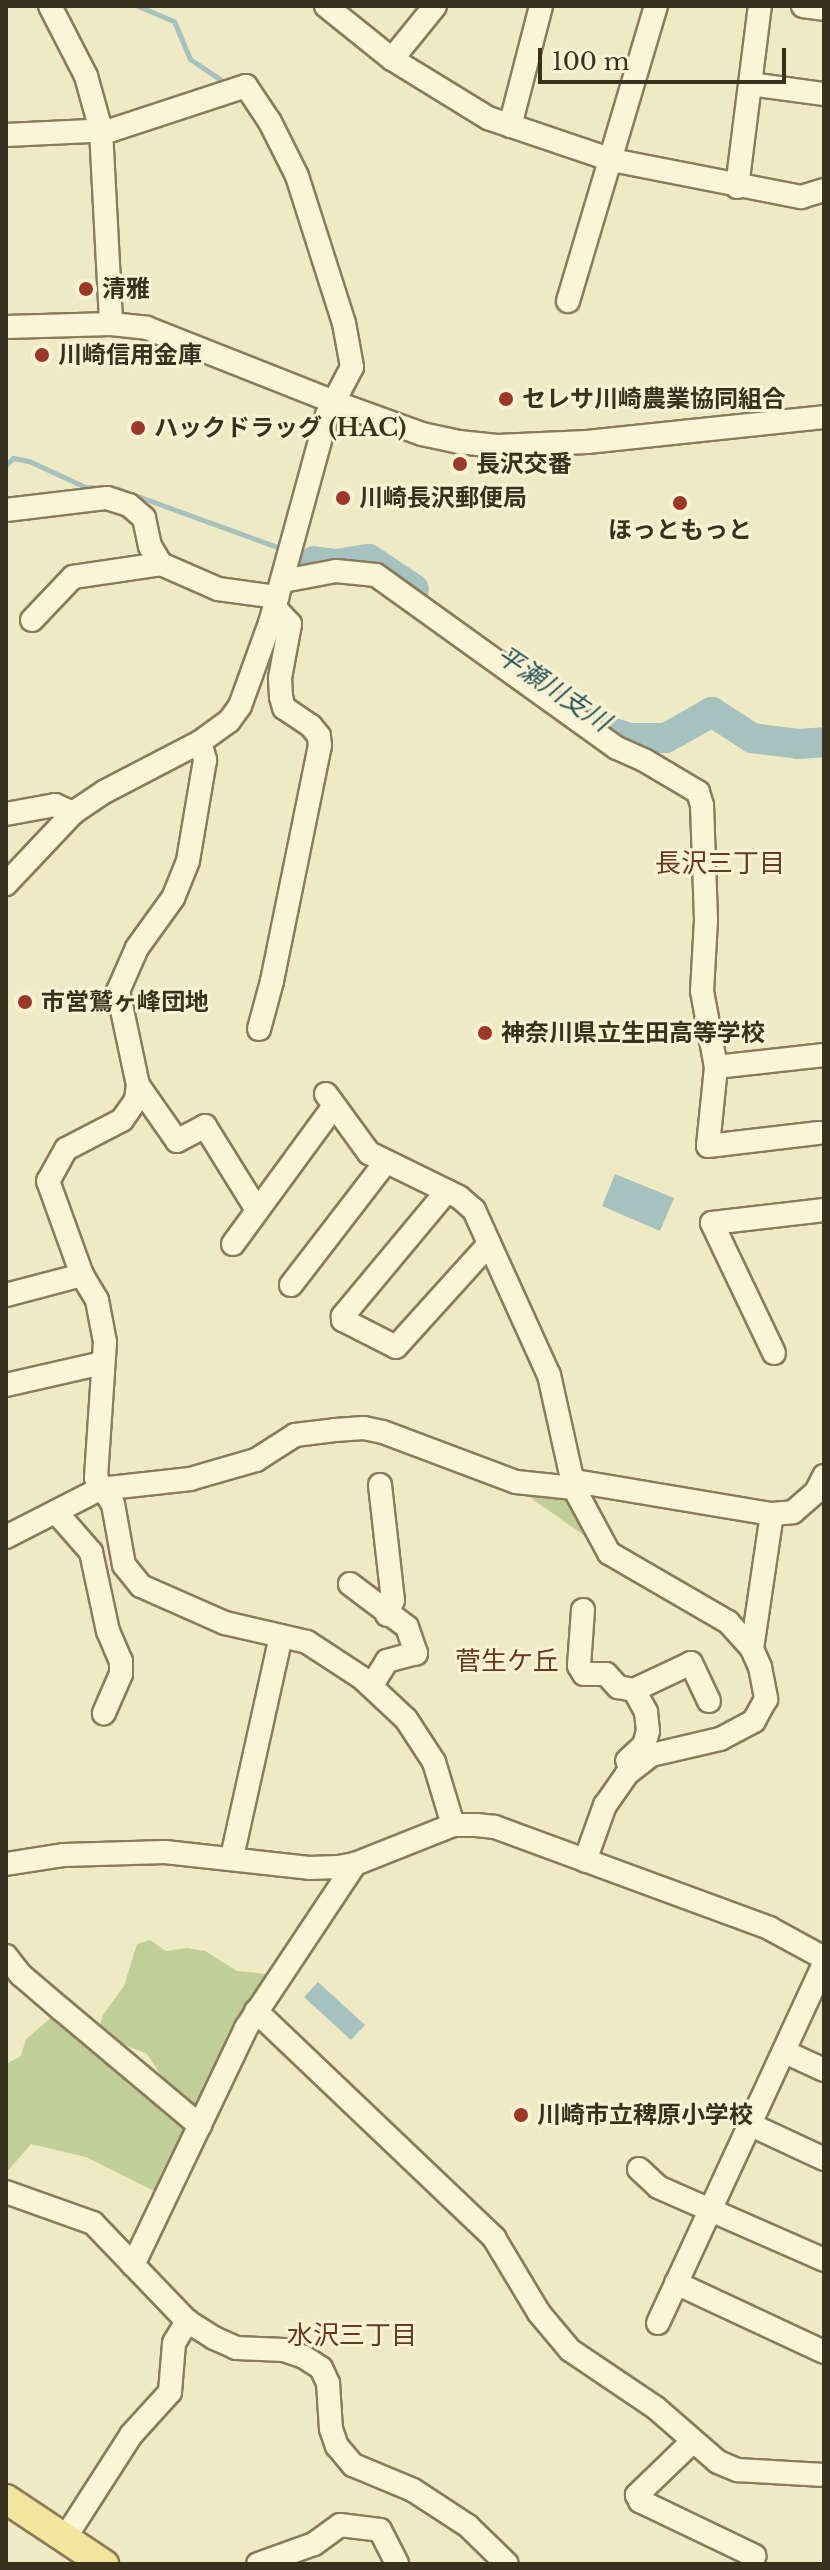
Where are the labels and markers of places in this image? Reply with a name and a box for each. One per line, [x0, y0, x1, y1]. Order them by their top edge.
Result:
place label: 清雅 [102, 275, 150, 303]
marker: 清雅 [77, 280, 95, 298]
place label: 川崎信用金庫 [58, 341, 202, 369]
marker: 川崎信用金庫 [33, 346, 51, 364]
place label: セレサ川崎農業協同組合 [522, 385, 786, 413]
marker: セレサ川崎農業協同組合 [497, 390, 515, 408]
place label: ハックドラッグ (HAC) [154, 414, 406, 442]
marker: ハックドラッグ (HAC) [129, 419, 147, 437]
place label: 長沢交番 [476, 450, 572, 478]
marker: 長沢交番 [451, 455, 469, 473]
place label: 川崎長沢郵便局 [359, 484, 527, 512]
marker: 川崎長沢郵便局 [334, 489, 352, 507]
marker: ほっともっと [671, 494, 689, 512]
place label: ほっともっと [608, 516, 752, 544]
place label: 市営鷲ヶ峰団地 [41, 988, 209, 1016]
marker: 市営鷲ヶ峰団地 [16, 993, 34, 1011]
place label: 神奈川県立生田高等学校 [501, 1019, 765, 1047]
marker: 神奈川県立生田高等学校 [476, 1024, 494, 1042]
place label: 川崎市立稗原小学校 [537, 2101, 753, 2129]
marker: 川崎市立稗原小学校 [512, 2106, 530, 2124]

